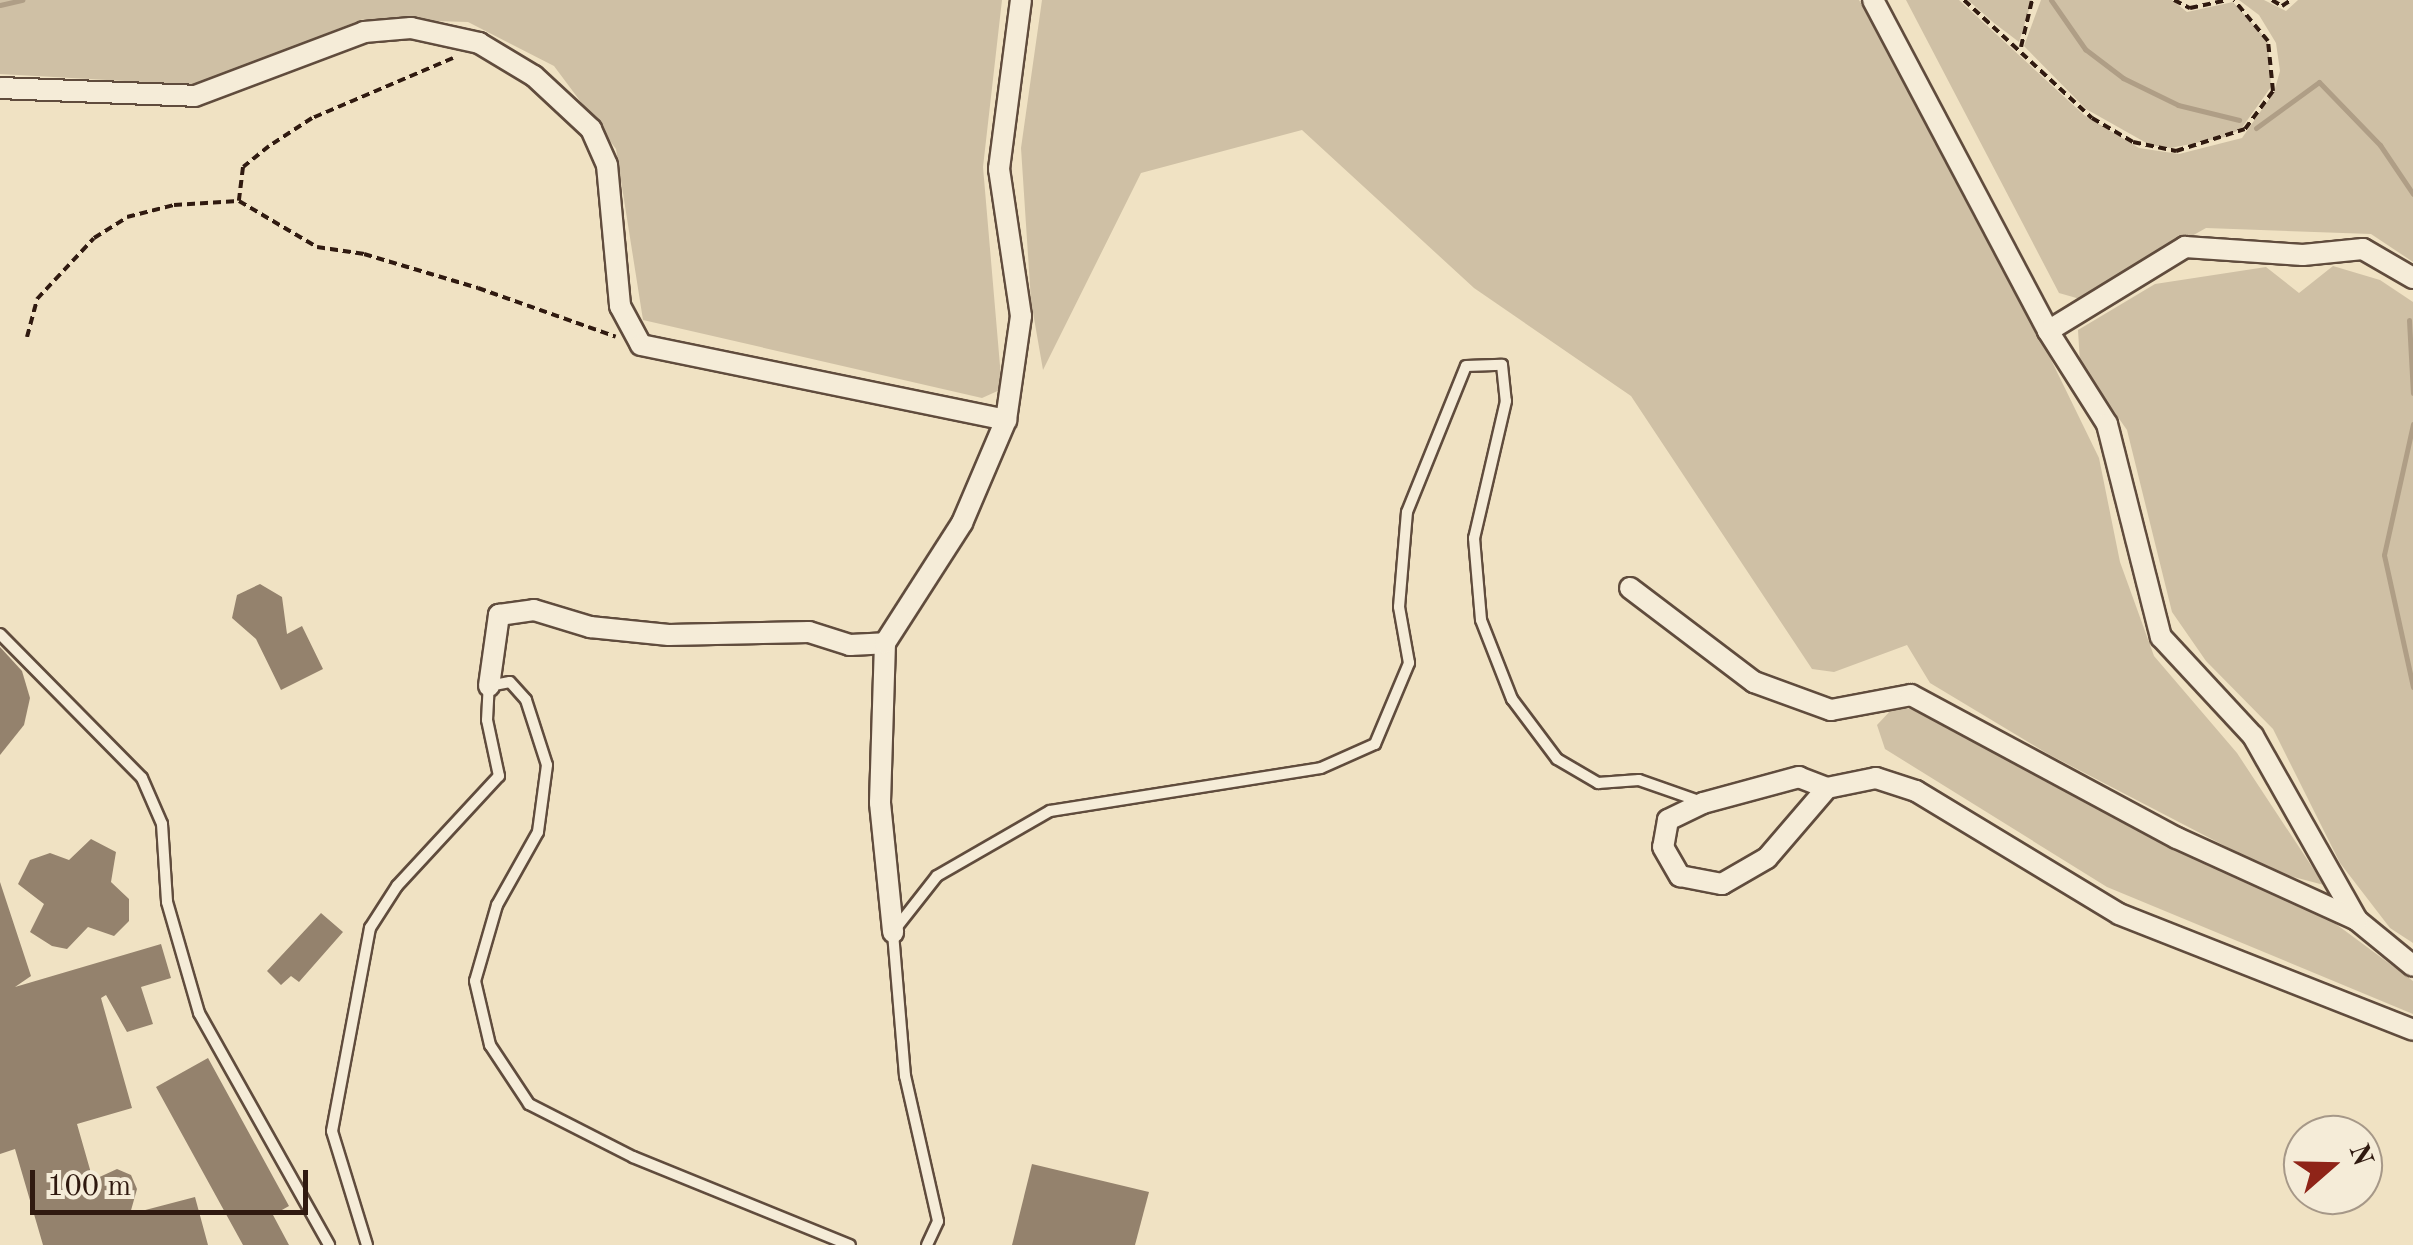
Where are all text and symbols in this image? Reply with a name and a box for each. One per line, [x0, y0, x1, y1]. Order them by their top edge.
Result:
north arrow [2283, 1115, 2383, 1215]
text: N [2342, 1141, 2376, 1170]
scale bar [35, 1150, 312, 1212]
text: 100 m [47, 1172, 131, 1202]

